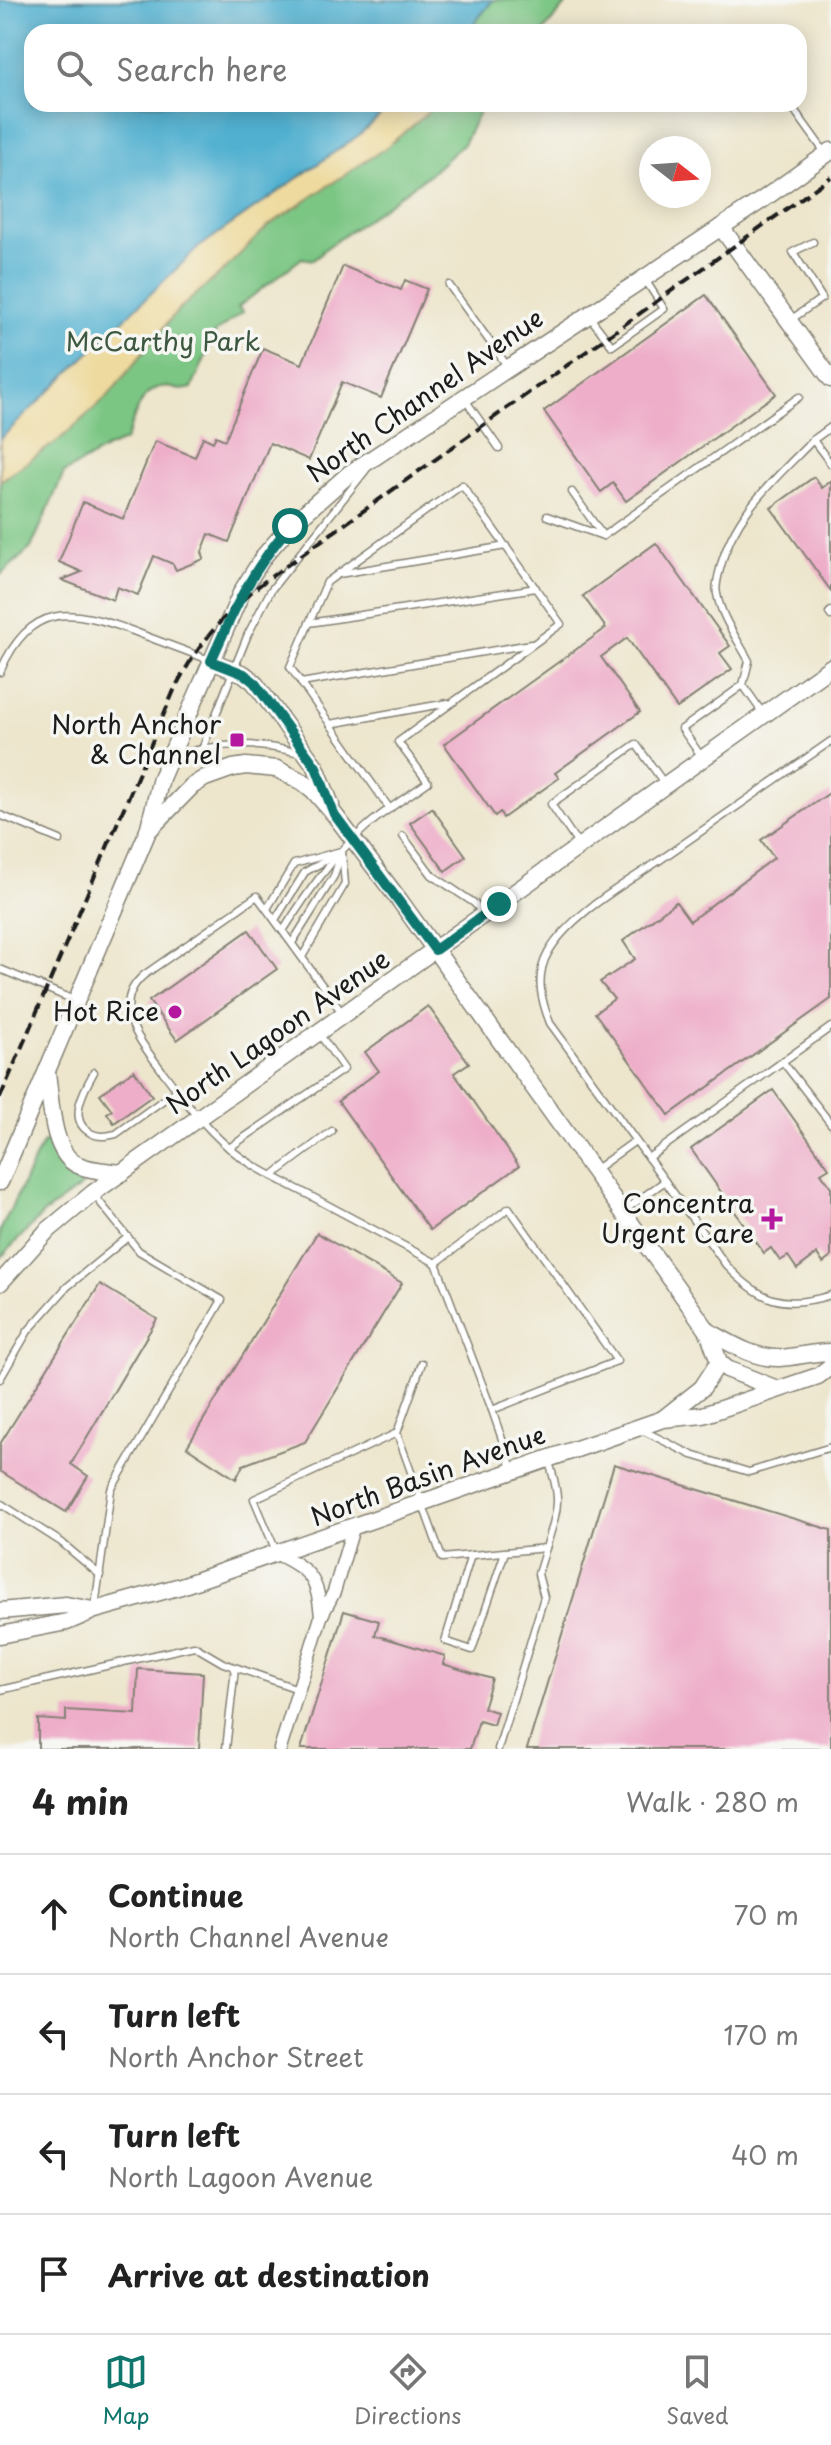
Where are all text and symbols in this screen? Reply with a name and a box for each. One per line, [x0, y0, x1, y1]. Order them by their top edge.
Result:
search box [24, 24, 807, 112]
icon: search [52, 46, 96, 90]
text: Search here [116, 46, 288, 91]
north arrow [639, 136, 711, 208]
street label: North Channel Avenue [298, 298, 550, 491]
park label: McCarthy Park [66, 321, 260, 360]
route start [272, 508, 308, 544]
place label: North Anchor & Channel [51, 704, 222, 773]
marker: North Anchor & Channel [228, 731, 246, 749]
route end [481, 886, 517, 922]
street label: North Lagoon Avenue [157, 939, 397, 1123]
place label: Hot Rice [53, 991, 159, 1030]
marker: Hot Rice [166, 1003, 184, 1021]
place label: Concentra Urgent Care [601, 1183, 754, 1252]
marker: Concentra Urgent Care [761, 1208, 783, 1230]
street label: North Basin Avenue [305, 1414, 550, 1535]
text: 4 min [32, 1775, 129, 1827]
text: Walk · 280 m [626, 1782, 799, 1821]
text: Continue [108, 1872, 243, 1917]
icon: ahead [32, 1892, 76, 1936]
text: 70 m [734, 1895, 799, 1934]
text: North Channel Avenue [108, 1917, 389, 1956]
text: Turn left [108, 1992, 240, 2037]
icon: left [32, 2012, 76, 2056]
text: 170 m [724, 2015, 799, 2054]
text: North Anchor Street [108, 2037, 364, 2076]
text: Turn left [108, 2112, 240, 2157]
icon: left [32, 2132, 76, 2176]
text: 40 m [731, 2135, 799, 2174]
text: North Lagoon Avenue [108, 2157, 373, 2196]
icon: arrive [32, 2252, 76, 2296]
text: Arrive at destination [108, 2252, 430, 2297]
tab: Map [102, 2350, 149, 2431]
tab: Directions [354, 2350, 461, 2431]
tab: Saved [666, 2350, 729, 2431]

